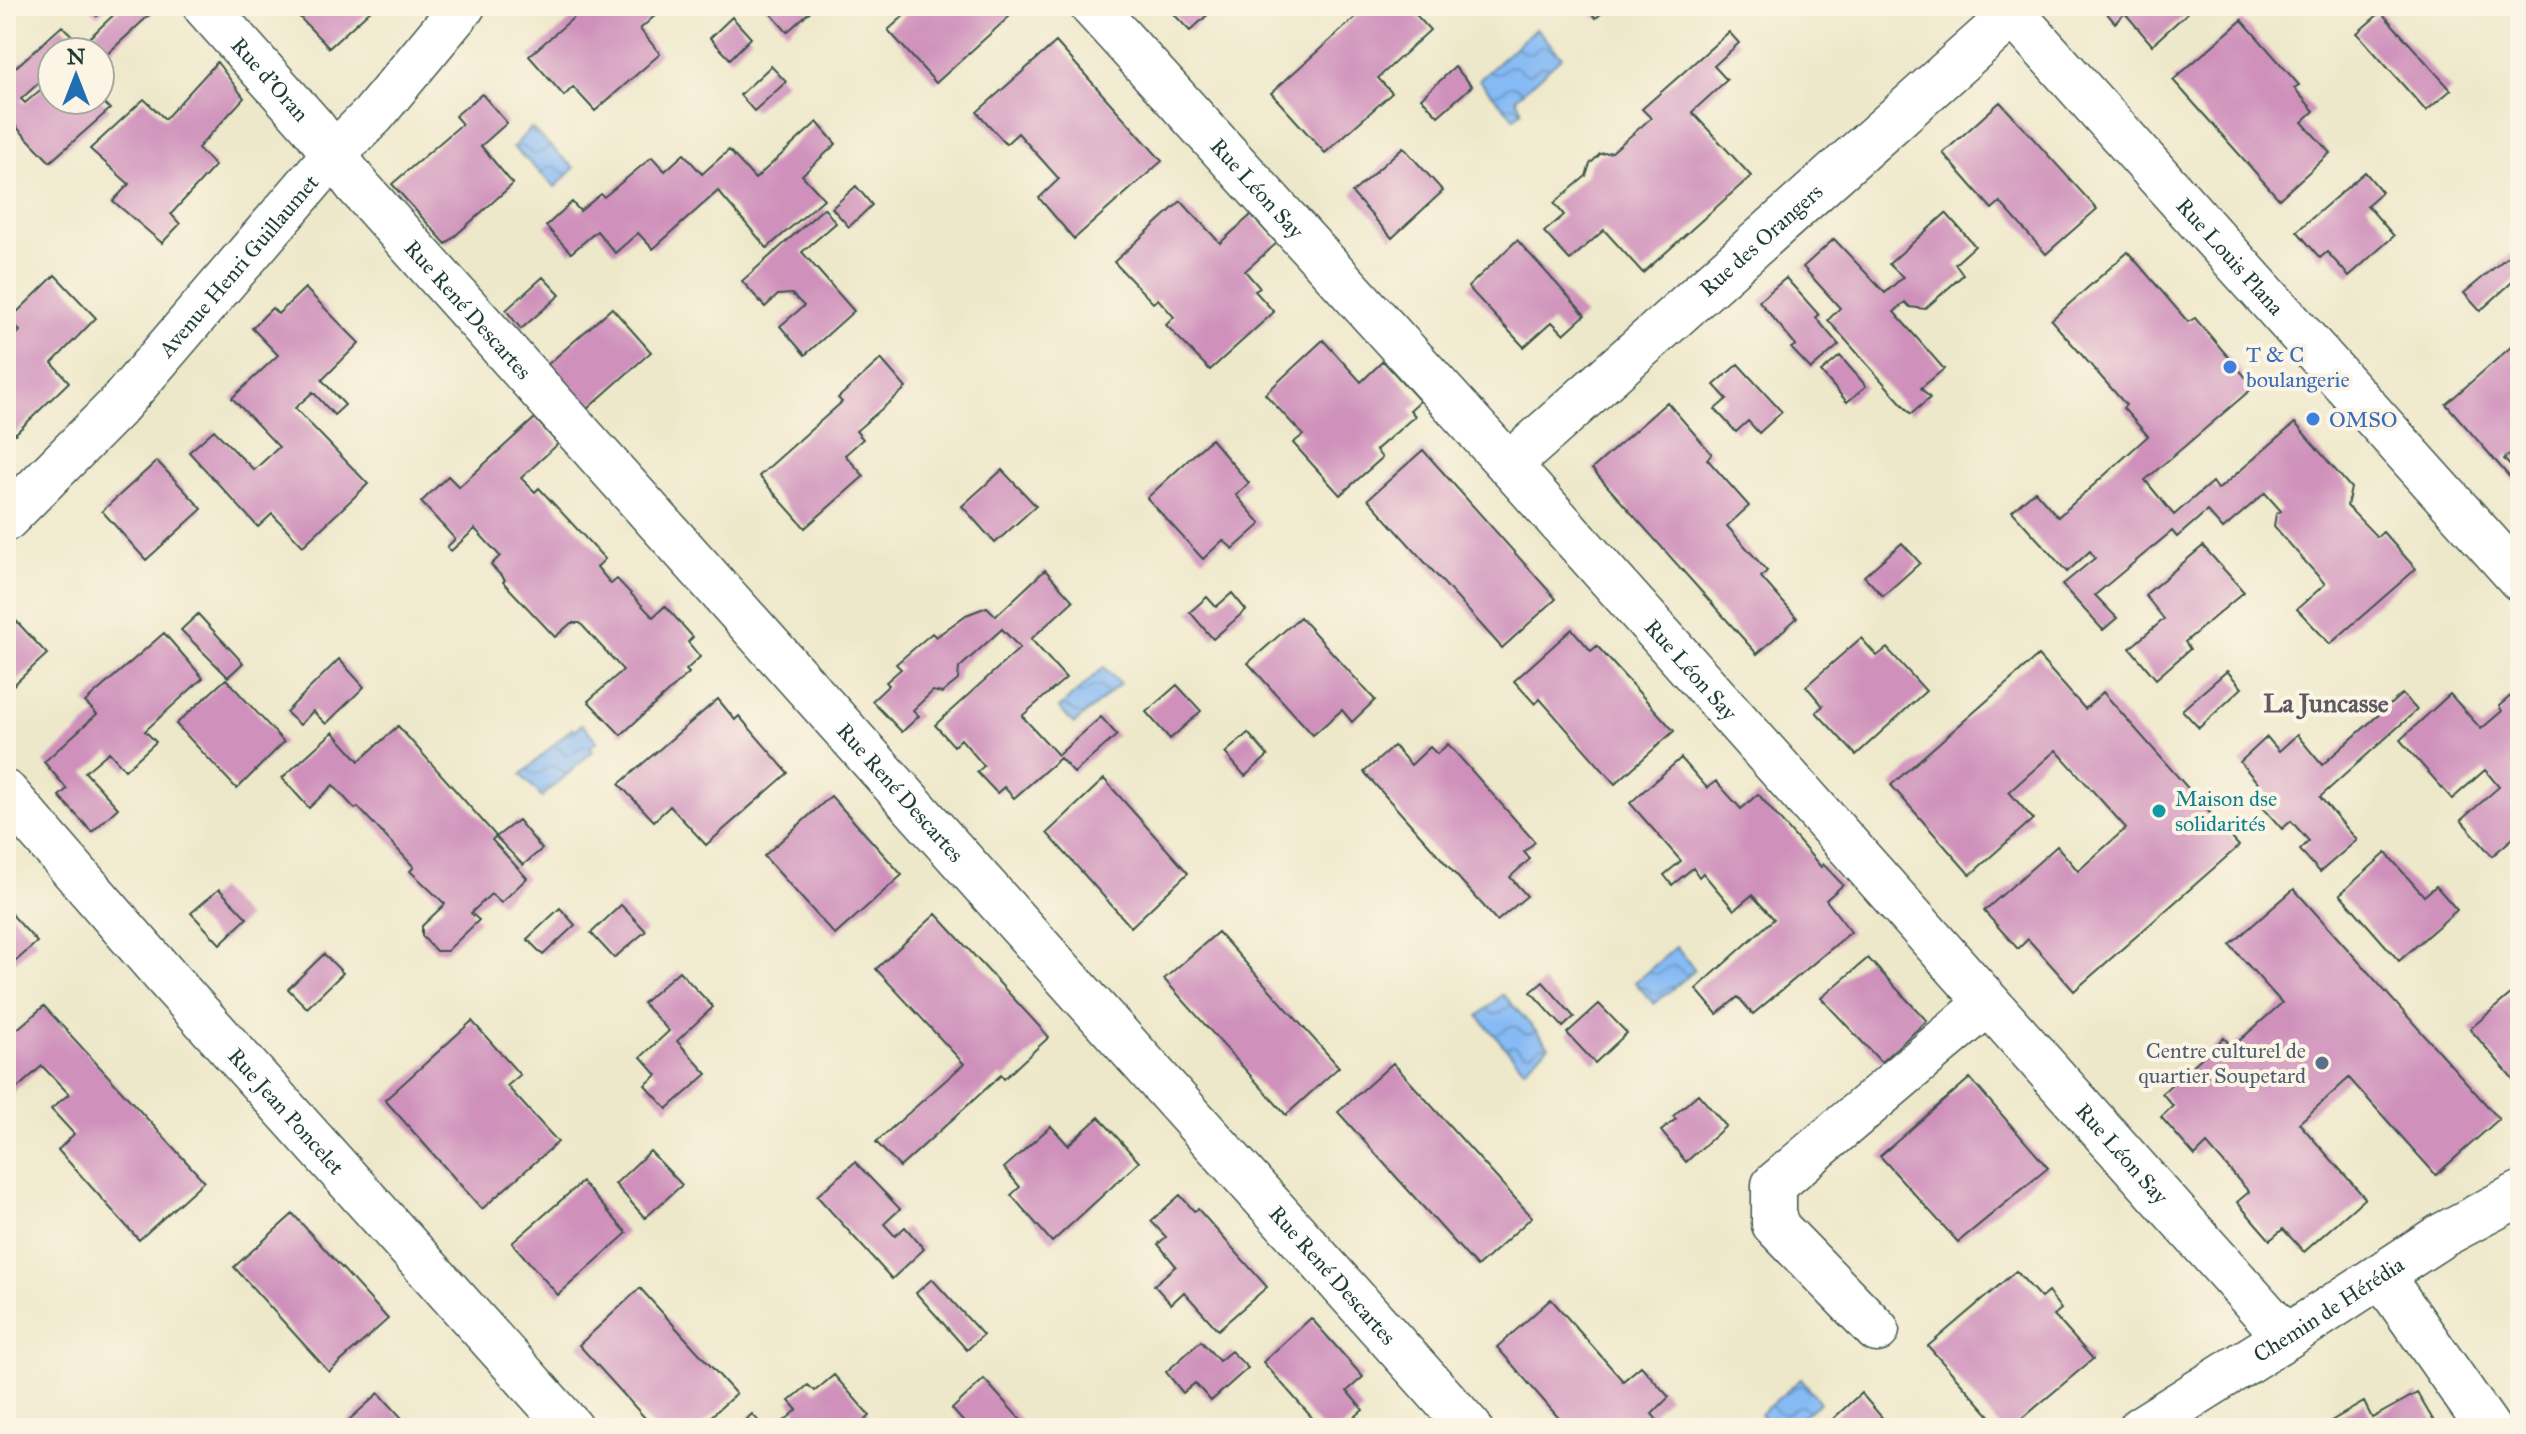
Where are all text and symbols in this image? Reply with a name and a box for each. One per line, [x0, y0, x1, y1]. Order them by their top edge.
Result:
street label: Rue d'Oran [225, 32, 315, 127]
north arrow [36, 36, 116, 116]
text: N [67, 43, 86, 70]
street label: Rue Léon Say [1205, 133, 1310, 245]
street label: Avenue Henri Guillaumet [152, 169, 325, 364]
street label: Rue des Orangers [1694, 178, 1828, 302]
street label: Rue Louis Plana [2170, 192, 2290, 321]
street label: Rue René Descartes [399, 235, 537, 385]
place label: T & C boulangerie [2246, 341, 2350, 393]
marker: T & C boulangerie [2221, 358, 2239, 376]
place label: OMSO [2329, 406, 2398, 433]
marker: OMSO [2304, 410, 2322, 428]
street label: Rue Léon Say [1639, 614, 1743, 726]
district label: La Juncasse [2263, 687, 2389, 720]
street label: Rue René Descartes [831, 717, 970, 868]
place label: Maison dse solidarités [2175, 785, 2277, 837]
marker: Maison dse solidarités [2150, 802, 2168, 820]
place label: Centre culturel de quartier Soupetard [2138, 1037, 2306, 1089]
street label: Rue Jean Poncelet [222, 1042, 350, 1180]
marker: Centre culturel de quartier Soupetard [2313, 1054, 2331, 1072]
street label: Rue Léon Say [2070, 1097, 2174, 1210]
street label: Rue René Descartes [1263, 1200, 1402, 1350]
street label: Chemin de Hérédia [2248, 1250, 2410, 1368]

